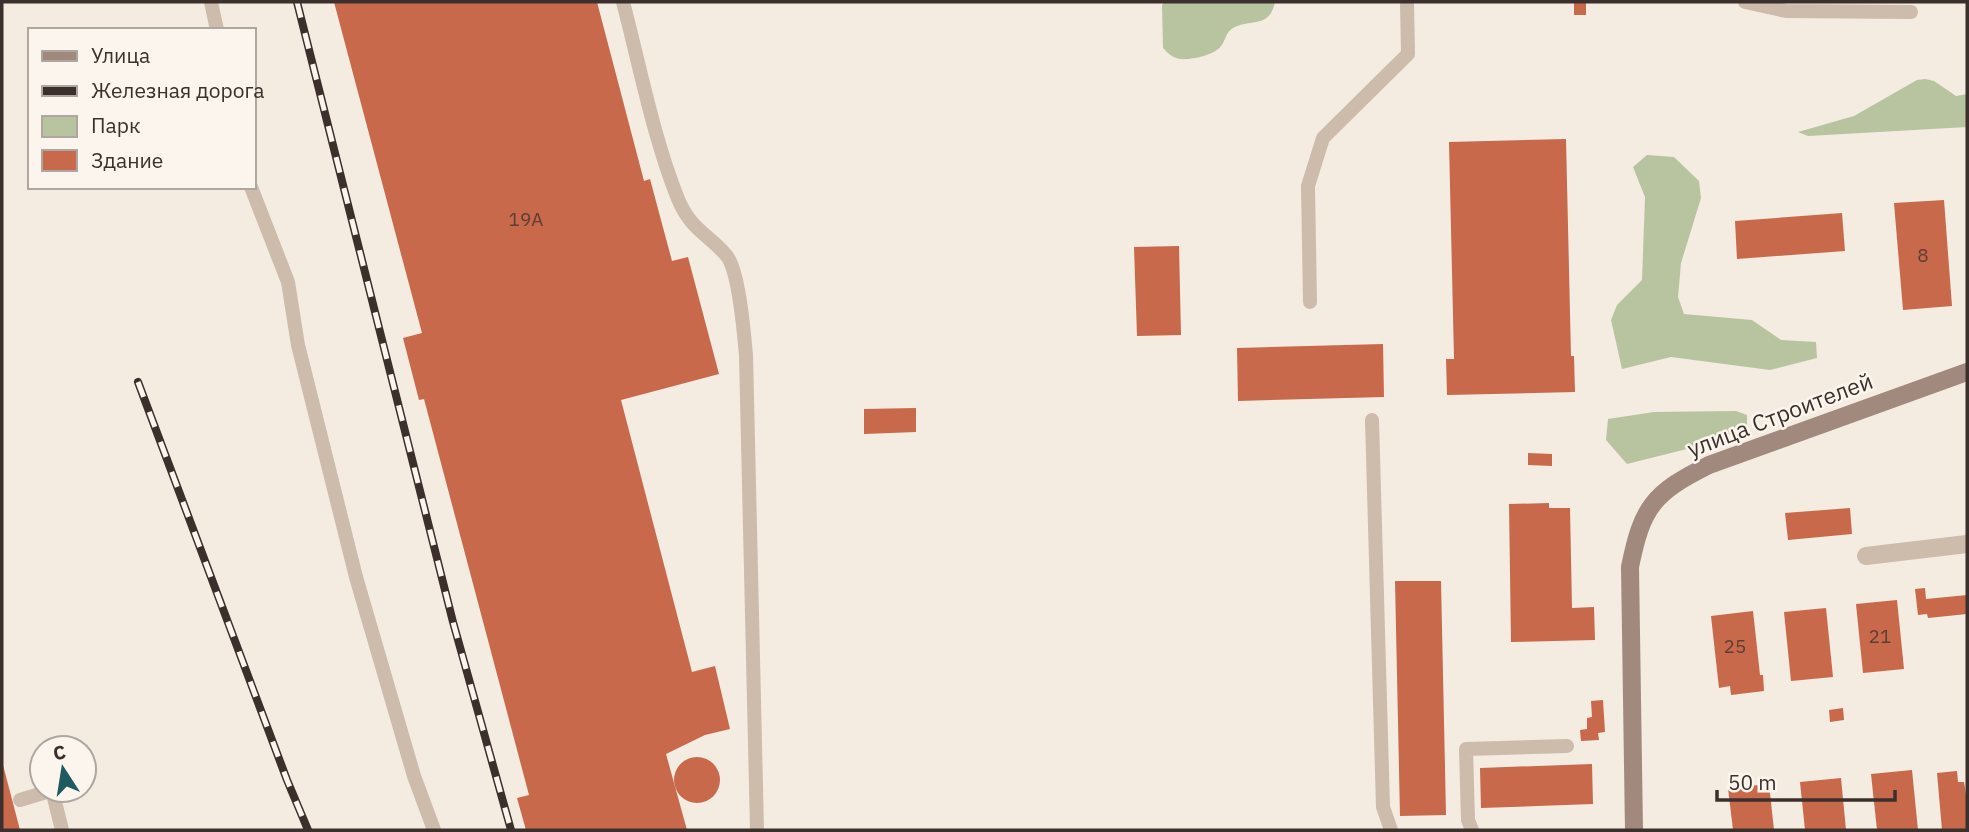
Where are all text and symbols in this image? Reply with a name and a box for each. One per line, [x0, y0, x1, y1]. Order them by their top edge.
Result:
legend [28, 28, 256, 189]
text: Улица [91, 41, 150, 69]
text: Железная дорога [91, 76, 264, 104]
text: Парк [91, 111, 141, 139]
text: Здание [91, 146, 163, 174]
house number: 19А [509, 207, 543, 231]
house number: 8 [1917, 243, 1929, 267]
street label: улица Строителей [1683, 365, 1877, 463]
house number: 21 [1869, 624, 1891, 648]
house number: 25 [1724, 634, 1746, 658]
north arrow [28, 734, 98, 804]
text: С [51, 739, 68, 765]
scale bar [1717, 758, 1896, 802]
text: 50 m [1728, 768, 1777, 796]

